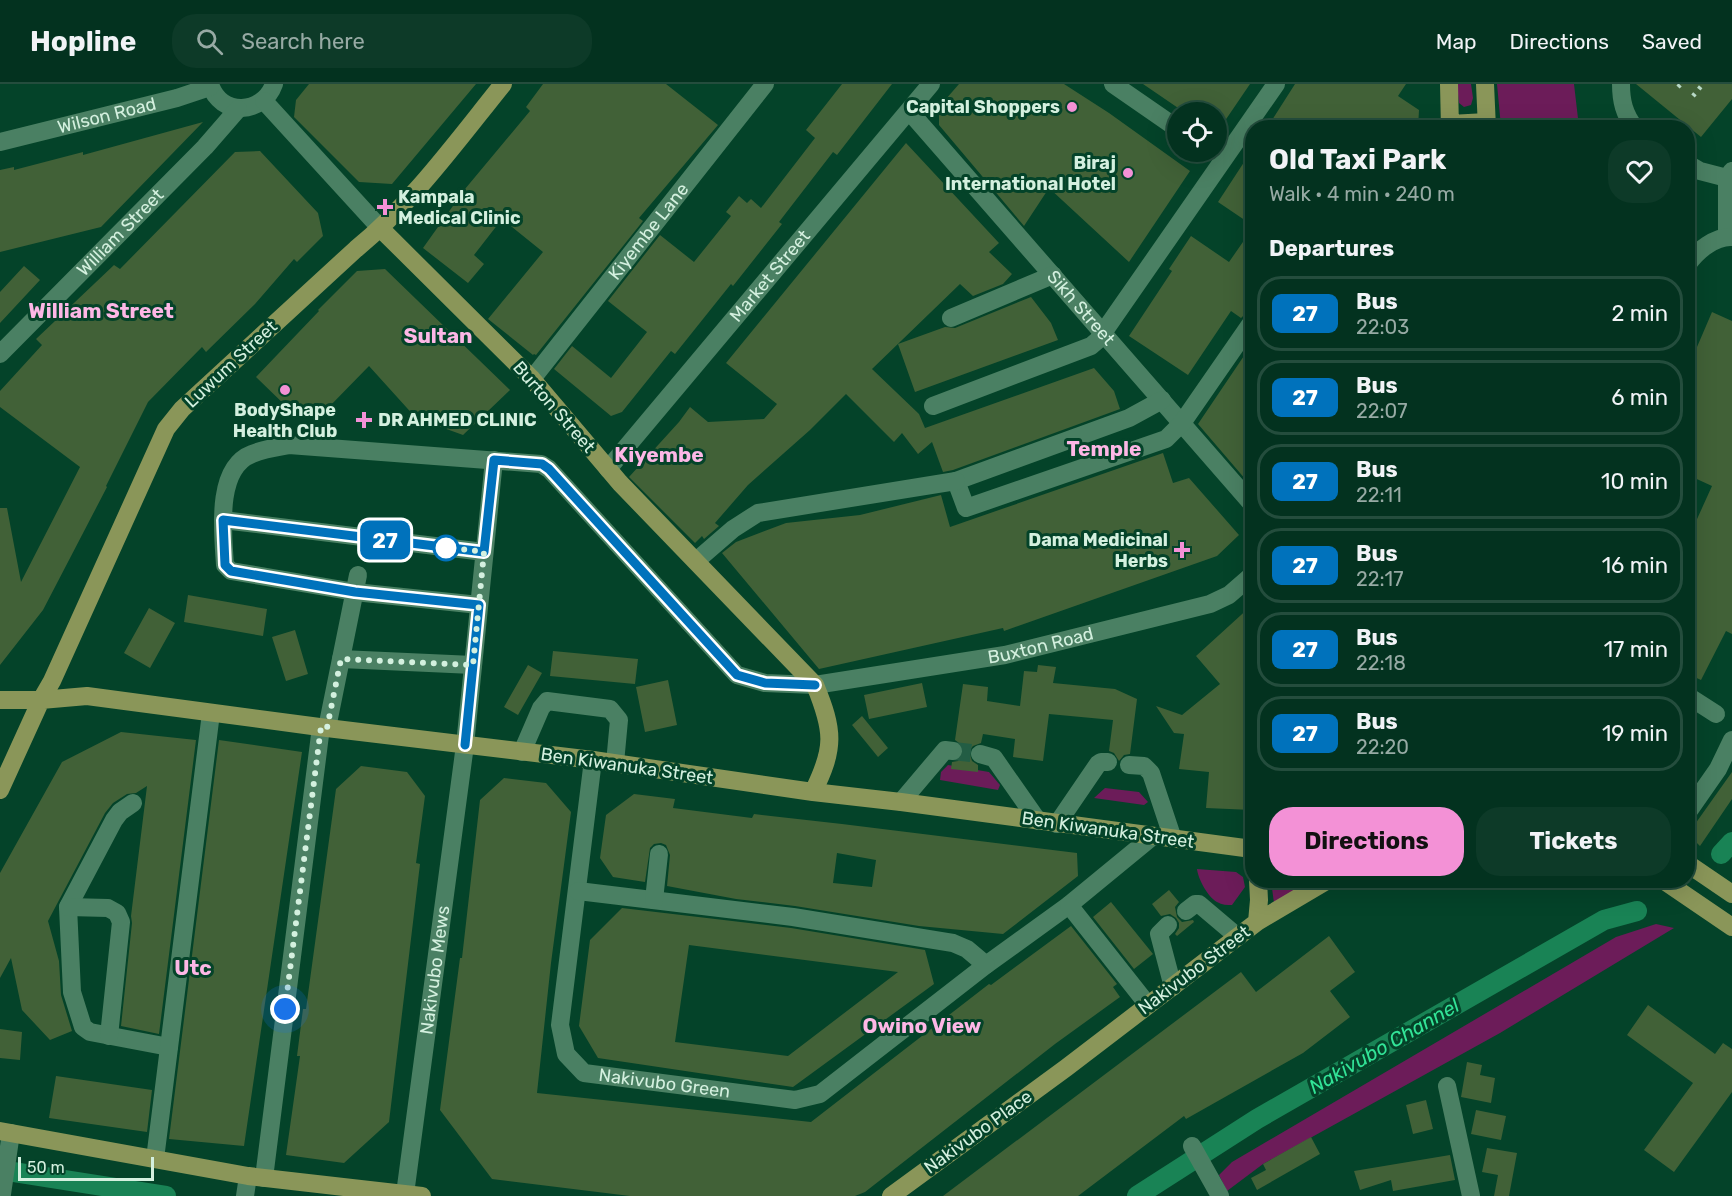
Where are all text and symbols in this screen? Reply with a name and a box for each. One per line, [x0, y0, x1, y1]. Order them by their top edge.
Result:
search box [172, 14, 592, 68]
text: Hopline [30, 25, 136, 58]
icon: search [193, 25, 226, 58]
text: Search here [241, 28, 365, 55]
text: Map [1436, 29, 1477, 54]
text: Directions [1510, 29, 1609, 54]
text: Saved [1642, 29, 1702, 54]
street label: Wilson Road [55, 93, 158, 138]
place label: Capital Shoppers [906, 96, 1060, 118]
marker: Capital Shoppers [1065, 100, 1079, 114]
map controls [1167, 102, 1227, 162]
button: locate [1167, 102, 1227, 162]
button: heart [1608, 140, 1671, 203]
text: Old Taxi Park [1269, 143, 1446, 176]
place label: Biraj International Hotel [945, 152, 1116, 195]
marker: Biraj International Hotel [1121, 166, 1135, 180]
street label: Kiyembe Lane [604, 179, 693, 284]
text: Walk · 4 min · 240 m [1269, 182, 1455, 206]
street label: William Street [72, 184, 168, 281]
place label: Kampala Medical Clinic [398, 186, 521, 229]
marker: Kampala Medical Clinic [376, 198, 394, 216]
street label: Market Street [725, 225, 815, 327]
text: Departures [1269, 235, 1394, 262]
street label: Sikh Street [1042, 266, 1120, 350]
text: Bus [1356, 288, 1398, 315]
district label: William Street [28, 298, 174, 323]
text: 2 min [1611, 300, 1668, 327]
text: 27 [1292, 301, 1318, 326]
text: 22:03 [1356, 315, 1409, 339]
street label: Luwum Street [180, 316, 282, 412]
district label: Sultan [403, 323, 473, 348]
street label: Burton Street [508, 357, 600, 457]
text: Bus [1356, 372, 1398, 399]
marker: BodyShape Health Club [278, 383, 292, 397]
text: 6 min [1611, 384, 1668, 411]
text: 27 [1292, 385, 1318, 410]
place label: BodyShape Health Club [233, 399, 337, 442]
text: 22:07 [1356, 399, 1408, 423]
place label: DR AHMED CLINIC [378, 409, 537, 431]
marker: DR AHMED CLINIC [355, 411, 373, 429]
district label: Temple [1067, 436, 1141, 461]
district label: Kiyembe [614, 442, 704, 467]
text: Bus [1356, 456, 1398, 483]
text: 10 min [1601, 468, 1668, 495]
text: 27 [1292, 469, 1318, 494]
text: 22:11 [1356, 483, 1402, 507]
line badge: 27 [358, 520, 412, 560]
text: 27 [372, 528, 398, 553]
place label: Dama Medicinal Herbs [1028, 529, 1168, 572]
unlabelled marker [433, 535, 459, 561]
text: Bus [1356, 540, 1398, 567]
marker: Dama Medicinal Herbs [1173, 541, 1191, 559]
text: 16 min [1602, 552, 1668, 579]
text: 27 [1292, 553, 1318, 578]
text: 22:17 [1356, 567, 1403, 591]
street label: Buxton Road [986, 622, 1096, 669]
text: Bus [1356, 624, 1398, 651]
text: 17 min [1604, 636, 1668, 663]
text: 27 [1292, 637, 1318, 662]
text: 22:18 [1356, 651, 1406, 675]
text: Bus [1356, 708, 1398, 735]
text: 19 min [1602, 720, 1668, 747]
text: 27 [1292, 721, 1318, 746]
text: 22:20 [1356, 735, 1409, 759]
street label: Ben Kiwanuka Street [539, 743, 715, 789]
street label: Ben Kiwanuka Street [1020, 807, 1196, 853]
button: Directions [1269, 807, 1464, 876]
button: Tickets [1476, 807, 1671, 876]
street label: Nakivubo Mews [415, 904, 454, 1036]
street label: Nakivubo Street [1134, 921, 1254, 1019]
district label: Utc [174, 955, 212, 980]
water label: Nakivubo Channel [1304, 993, 1464, 1099]
your location [270, 994, 300, 1024]
district label: Owino View [863, 1013, 982, 1038]
street label: Nakivubo Green [597, 1064, 732, 1103]
street label: Nakivubo Place [920, 1085, 1036, 1179]
scale bar [18, 1154, 154, 1182]
text: 50 m [27, 1158, 65, 1177]

